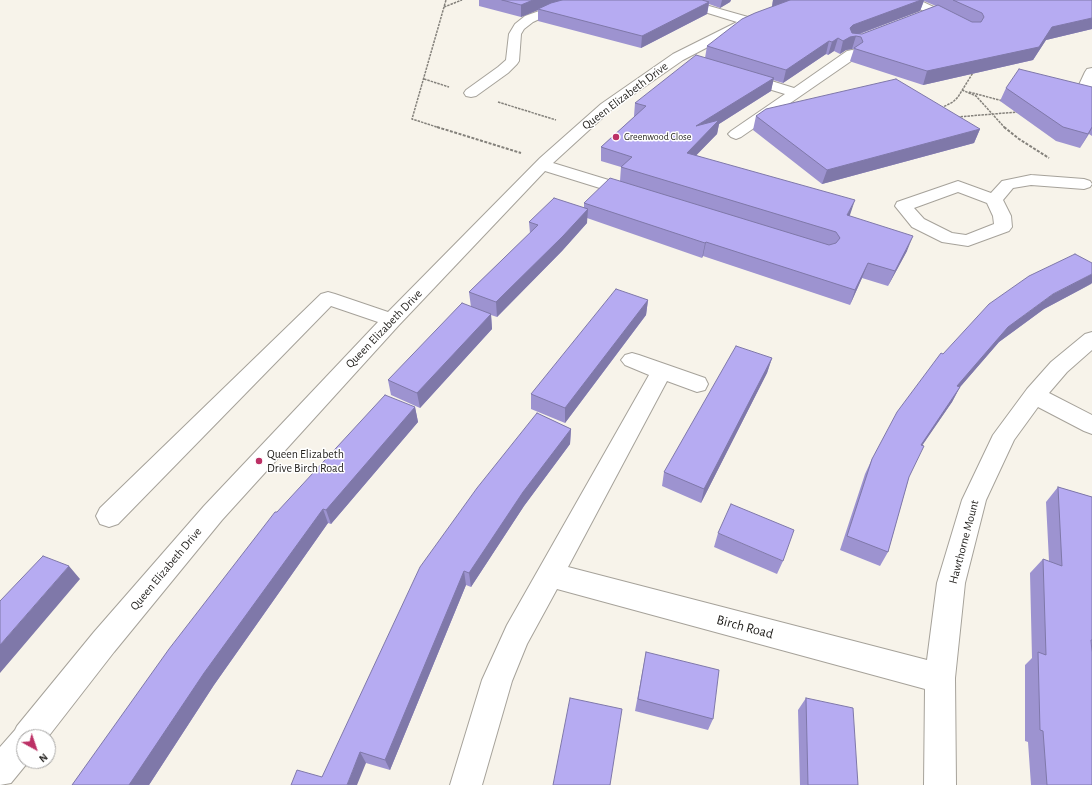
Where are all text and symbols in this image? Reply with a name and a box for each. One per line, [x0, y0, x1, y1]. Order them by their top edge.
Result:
street label: Queen Elizabeth Drive [579, 59, 671, 133]
place label: Greenwood Close [624, 131, 691, 143]
marker: Greenwood Close [611, 132, 621, 142]
street label: Queen Elizabeth Drive [343, 287, 425, 371]
place label: Queen Elizabeth Drive Birch Road [267, 447, 344, 475]
marker: Queen Elizabeth Drive Birch Road [254, 456, 264, 466]
street label: Hawthorne Mount [946, 499, 982, 585]
street label: Queen Elizabeth Drive [127, 525, 205, 613]
street label: Birch Road [715, 611, 775, 643]
north arrow [16, 729, 56, 769]
text: N [37, 751, 50, 764]

